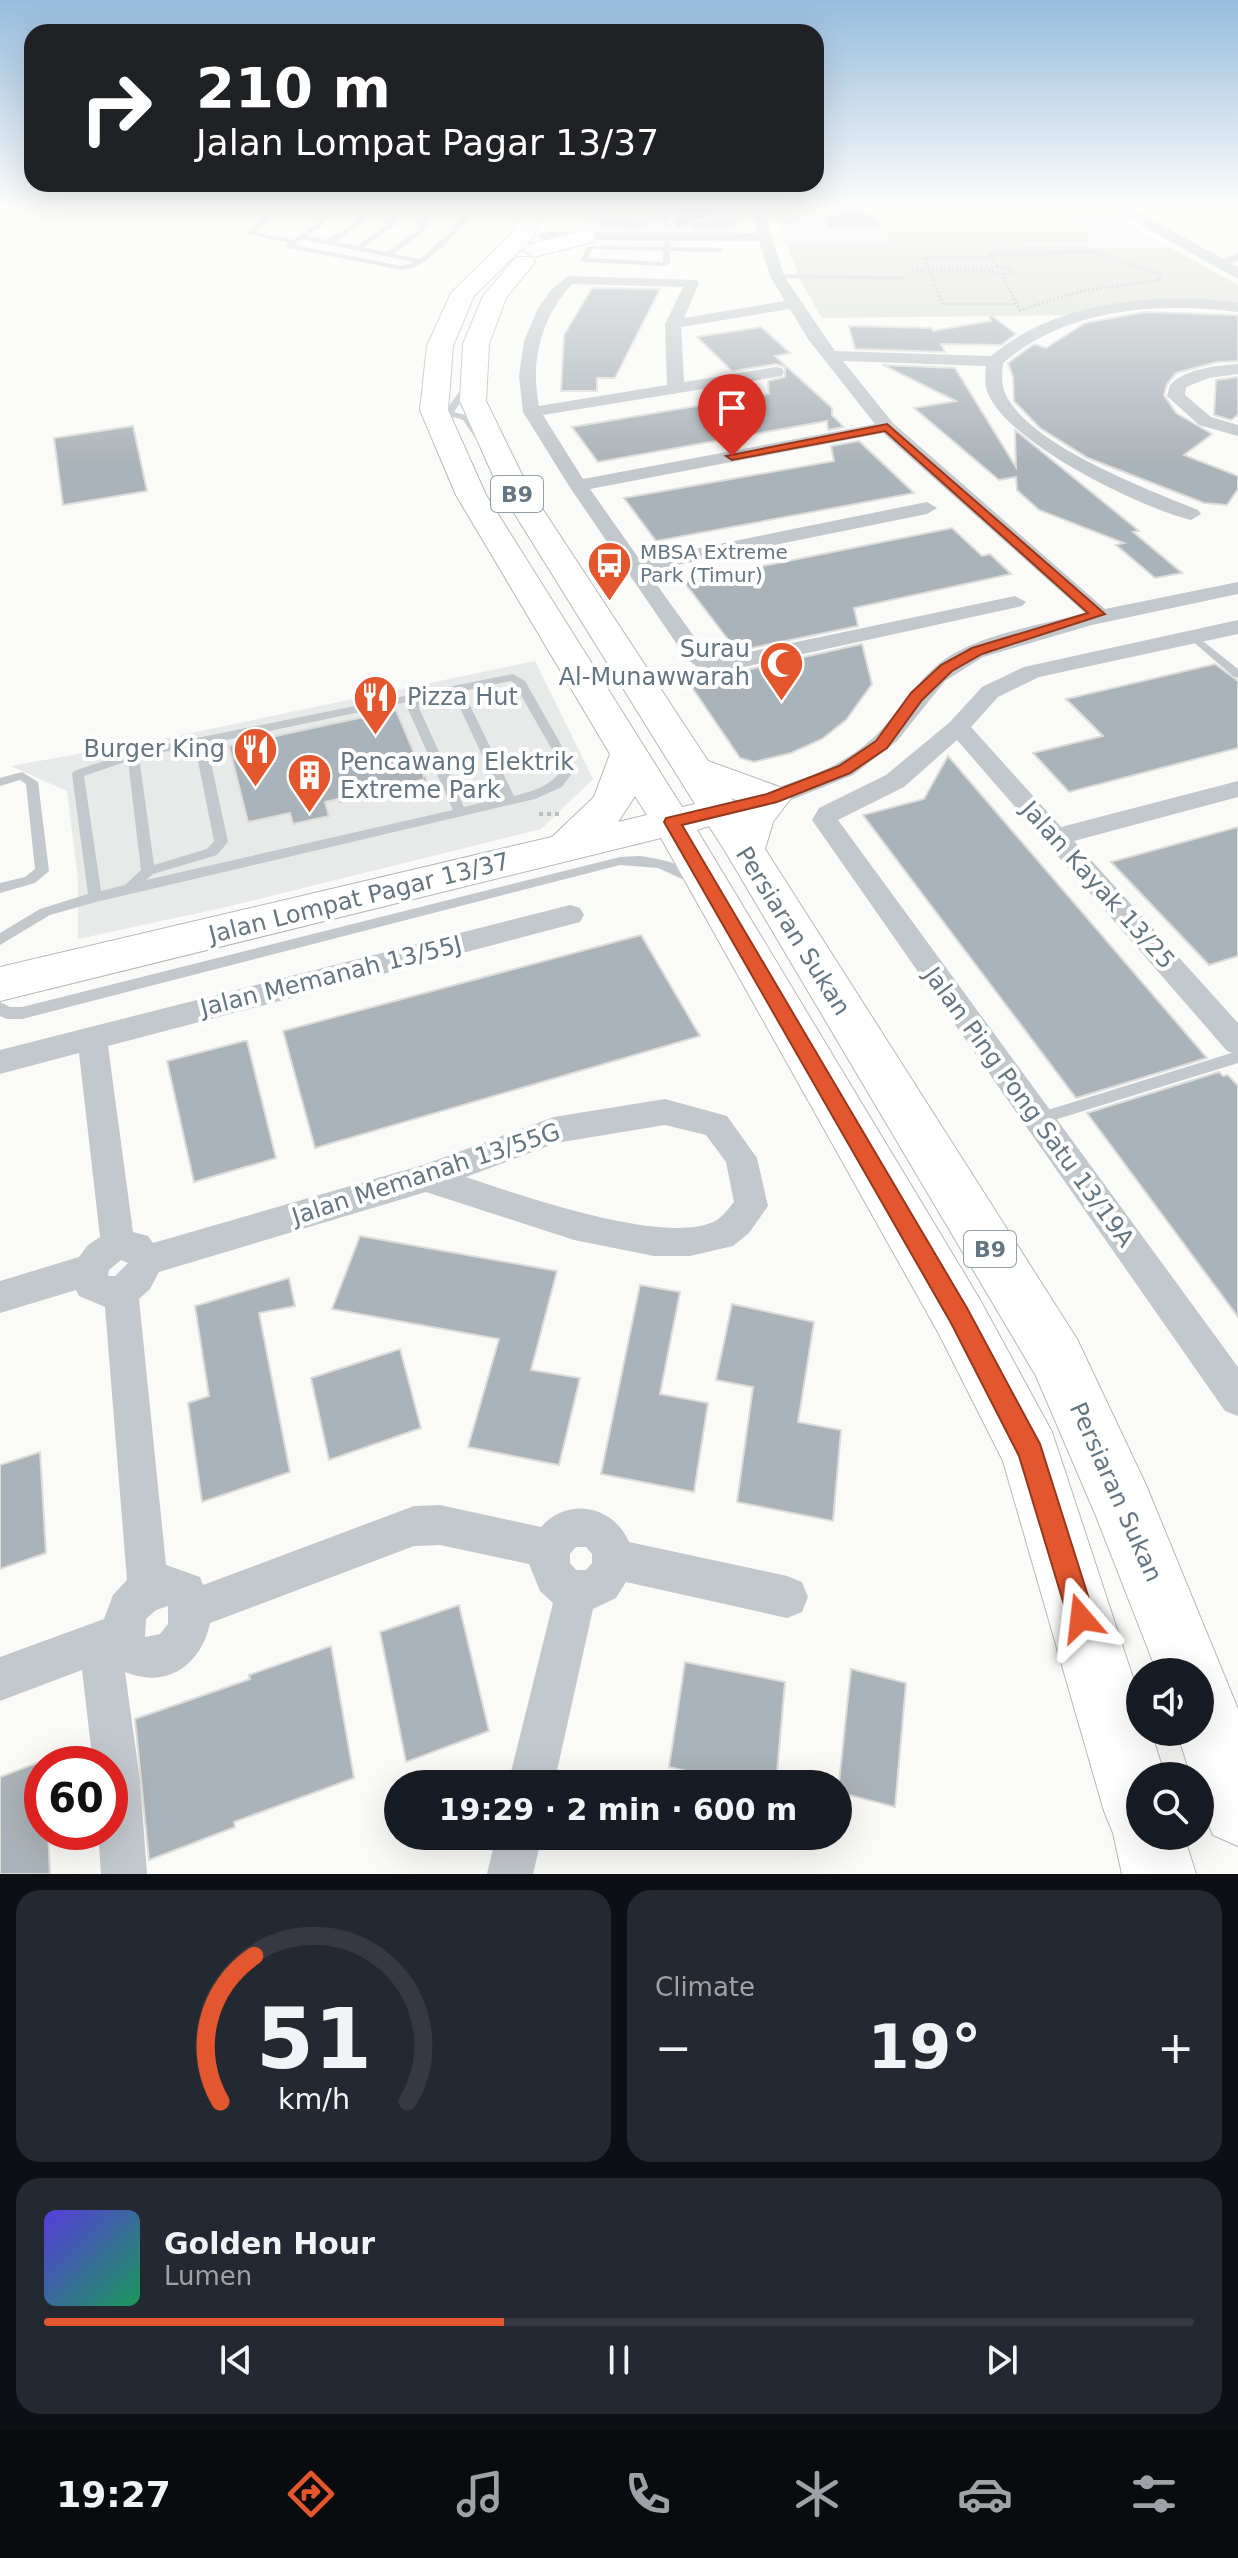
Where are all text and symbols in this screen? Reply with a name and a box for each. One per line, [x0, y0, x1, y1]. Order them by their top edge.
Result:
text: 210 m [196, 55, 391, 120]
icon: right [64, 56, 168, 160]
text: Jalan Lompat Pagar 13/37 [196, 122, 659, 163]
pin [698, 374, 766, 456]
icon: arrive [710, 386, 754, 430]
road number: B9 [491, 476, 543, 512]
bus stop icon: MBSA Extreme Park (Timur) [585, 540, 633, 603]
place label: MBSA Extreme Park (Timur) [640, 540, 788, 587]
place label: Surau Al-Munawwarah [559, 635, 750, 691]
mosque icon: Surau Al-Munawwarah [757, 639, 805, 702]
restaurant icon: Pizza Hut [352, 673, 400, 736]
place label: Pizza Hut [407, 683, 518, 711]
restaurant icon: Burger King [232, 725, 280, 788]
place label: Burger King [84, 735, 225, 763]
place label: Pencawang Elektrik Extreme Park [340, 748, 574, 804]
building icon: Pencawang Elektrik Extreme Park [285, 752, 333, 815]
street label: Jalan Kayak 13/25 [1014, 794, 1181, 974]
street label: Persiaran Sukan [730, 842, 856, 1020]
street label: Jalan Lompat Pagar 13/37 [204, 847, 512, 949]
street label: Jalan Memanah 13/55J [195, 930, 465, 1023]
street label: Jalan Ping Pong Satu 13/19A [917, 960, 1140, 1253]
street label: Jalan Memanah 13/55G [287, 1117, 564, 1231]
road number: B9 [964, 1231, 1016, 1267]
street label: Persiaran Sukan [1064, 1398, 1168, 1586]
position arrow [1039, 1576, 1123, 1660]
map controls [1126, 1658, 1214, 1850]
button: sound [1126, 1658, 1214, 1746]
speed limit sign: 60 [24, 1746, 128, 1850]
button: search [1126, 1762, 1214, 1850]
text: 19:29 · 2 min · 600 m [439, 1792, 797, 1827]
text: Climate [655, 1972, 755, 2002]
text: 51 [256, 1991, 371, 2088]
text: 19° [868, 2012, 981, 2082]
text: − [655, 2022, 692, 2073]
text: + [1157, 2022, 1194, 2073]
text: km/h [277, 2082, 350, 2116]
text: Golden Hour [164, 2226, 375, 2261]
text: Lumen [164, 2261, 252, 2291]
icon: previous [214, 2338, 258, 2382]
icon: pause [597, 2338, 641, 2382]
icon: next [980, 2338, 1024, 2382]
icon: directions [283, 2466, 339, 2522]
icon: music [452, 2466, 508, 2522]
icon: phone [620, 2466, 676, 2522]
icon: climate [789, 2466, 845, 2522]
icon: car [957, 2466, 1013, 2522]
icon: filters [1126, 2466, 1182, 2522]
text: 19:27 [56, 2474, 171, 2515]

